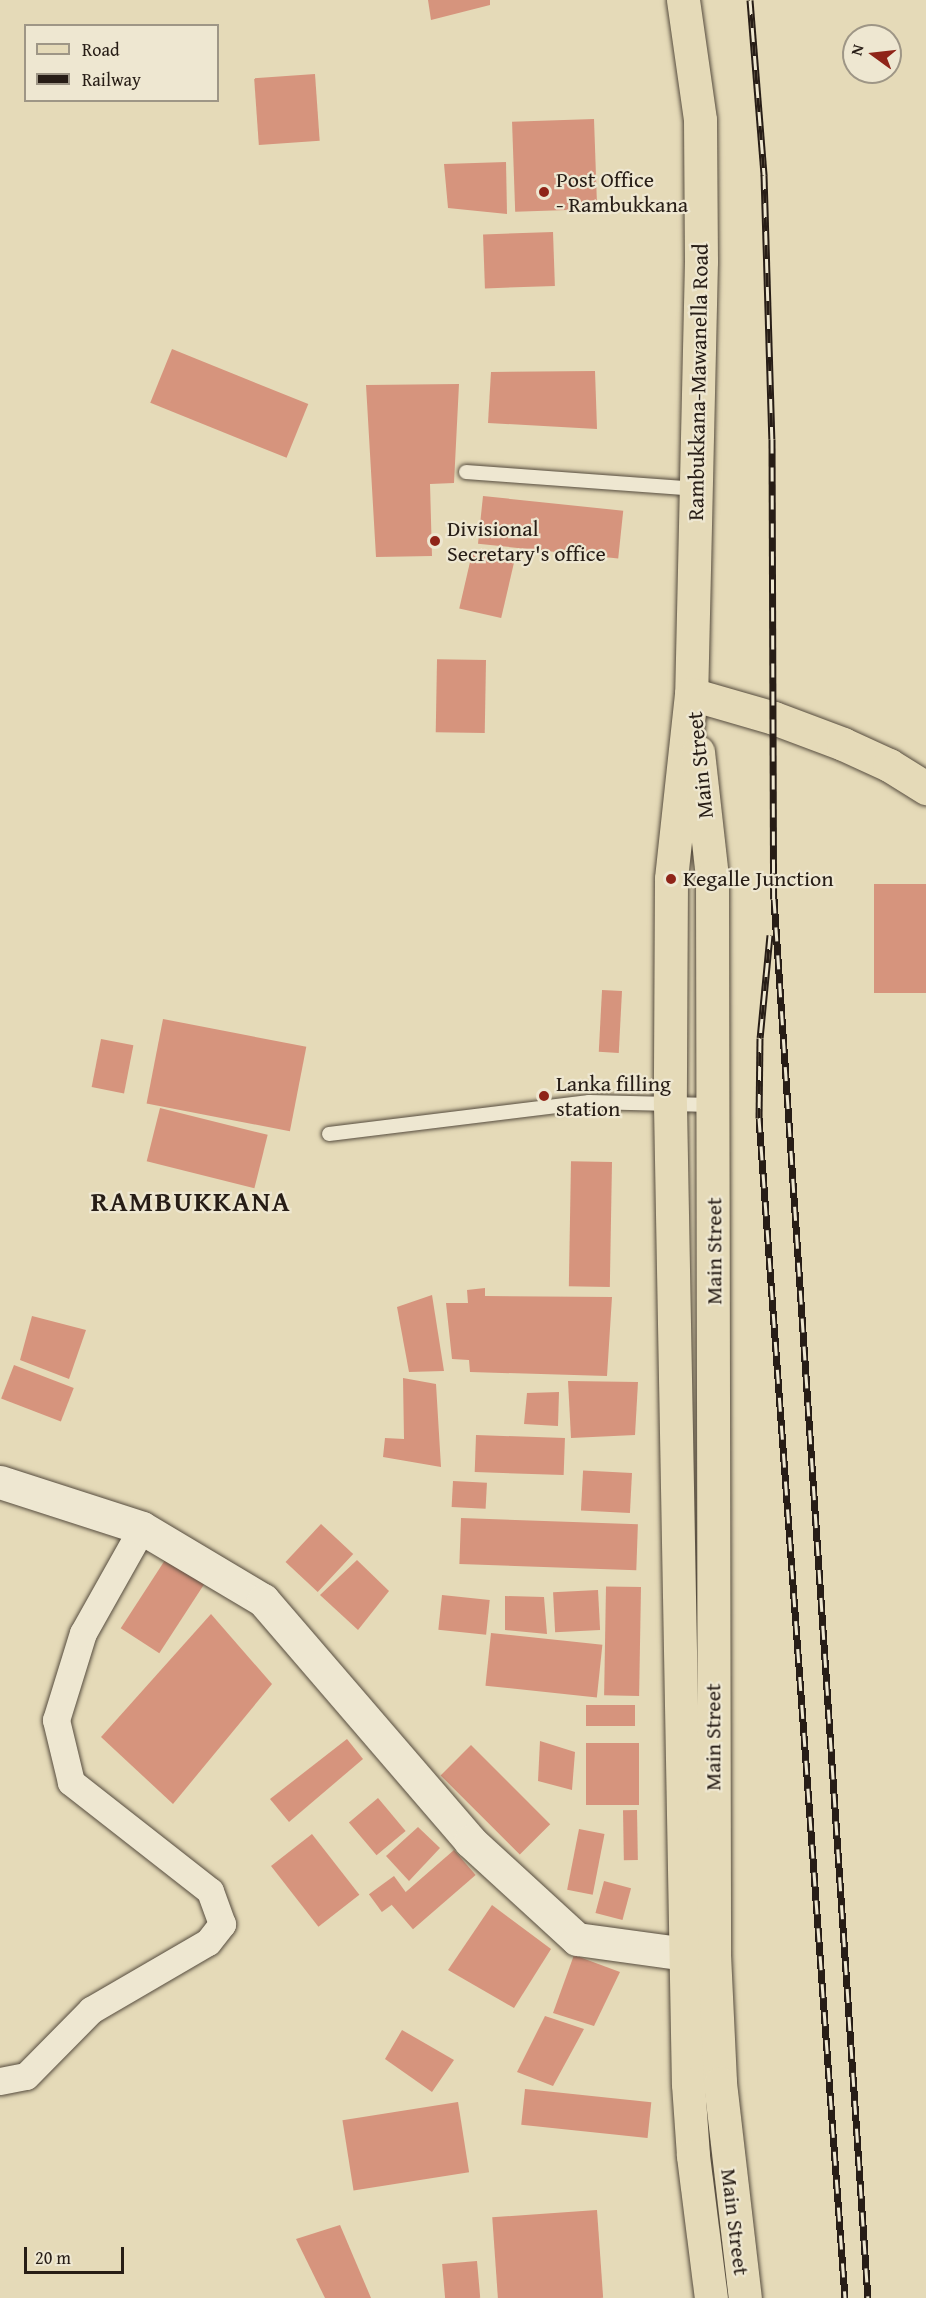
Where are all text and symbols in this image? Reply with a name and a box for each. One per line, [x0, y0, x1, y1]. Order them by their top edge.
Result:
legend [24, 24, 219, 102]
north arrow [842, 24, 902, 84]
text: Road [82, 36, 120, 63]
text: N [844, 42, 870, 58]
text: Railway [82, 66, 141, 93]
place label: Post Office - Rambukkana [556, 166, 688, 218]
marker: Post Office - Rambukkana [537, 185, 551, 199]
street label: Rambukkana-Mawanella Road [682, 243, 714, 521]
place label: Divisional Secretary's office [447, 515, 606, 566]
marker: Divisional Secretary's office [428, 534, 442, 548]
street label: Main Street [681, 710, 719, 820]
place label: Kegalle Junction [683, 866, 834, 892]
marker: Kegalle Junction [664, 872, 678, 886]
place label: Lanka filling station [556, 1070, 671, 1122]
marker: Lanka filling station [537, 1089, 551, 1103]
district label: RAMBUKKANA [91, 1184, 291, 1218]
street label: Main Street [701, 1197, 727, 1305]
street label: Main Street [700, 1683, 726, 1791]
street label: Main Street [715, 2167, 755, 2277]
scale bar [27, 2235, 128, 2273]
text: 20 m [35, 2244, 71, 2271]

